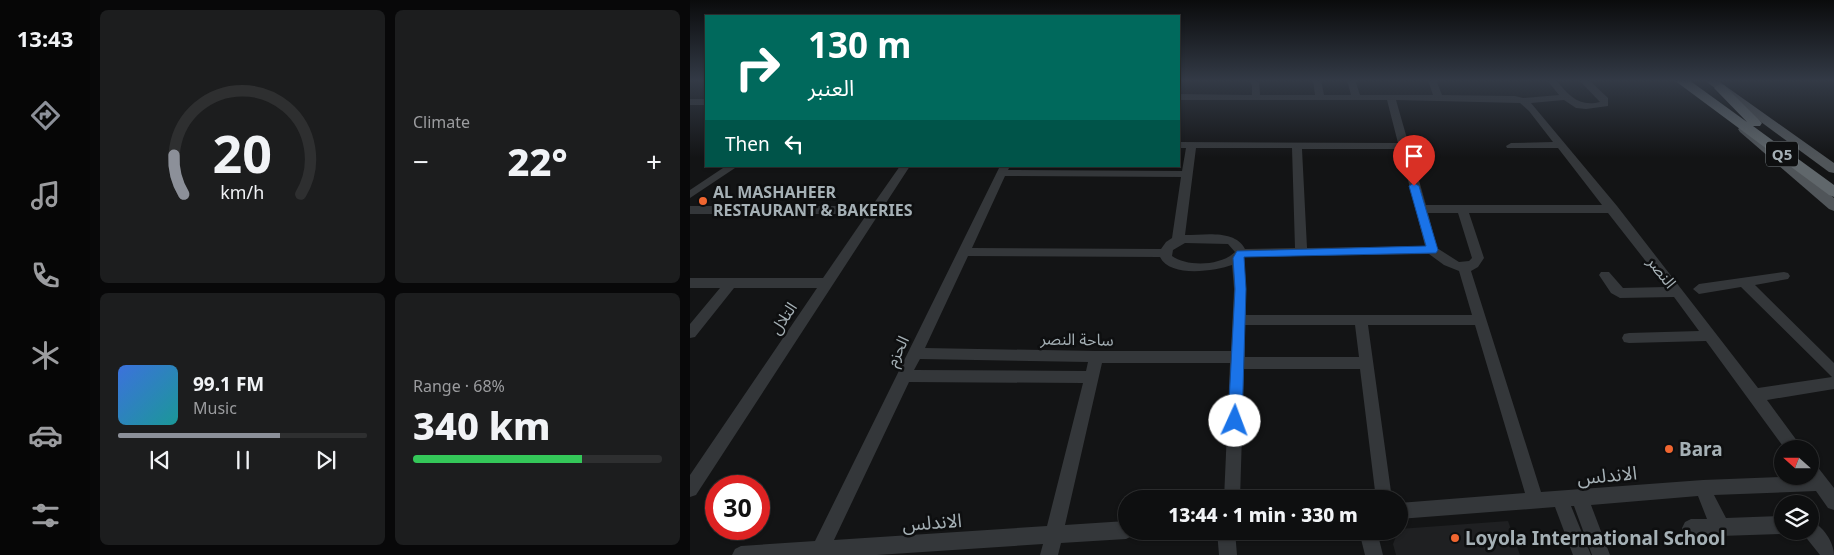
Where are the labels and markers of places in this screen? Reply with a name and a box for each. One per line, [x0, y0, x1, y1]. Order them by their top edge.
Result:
pin [1393, 135, 1435, 186]
place label: AL MASHAHEER RESTAURANT & BAKERIES [713, 181, 913, 221]
marker: AL MASHAHEER RESTAURANT & BAKERIES [697, 195, 709, 207]
place label: Bara [1679, 436, 1723, 462]
marker: Bara [1663, 443, 1675, 455]
place label: Loyola International School [1465, 525, 1726, 551]
marker: Loyola International School [1449, 532, 1461, 544]

